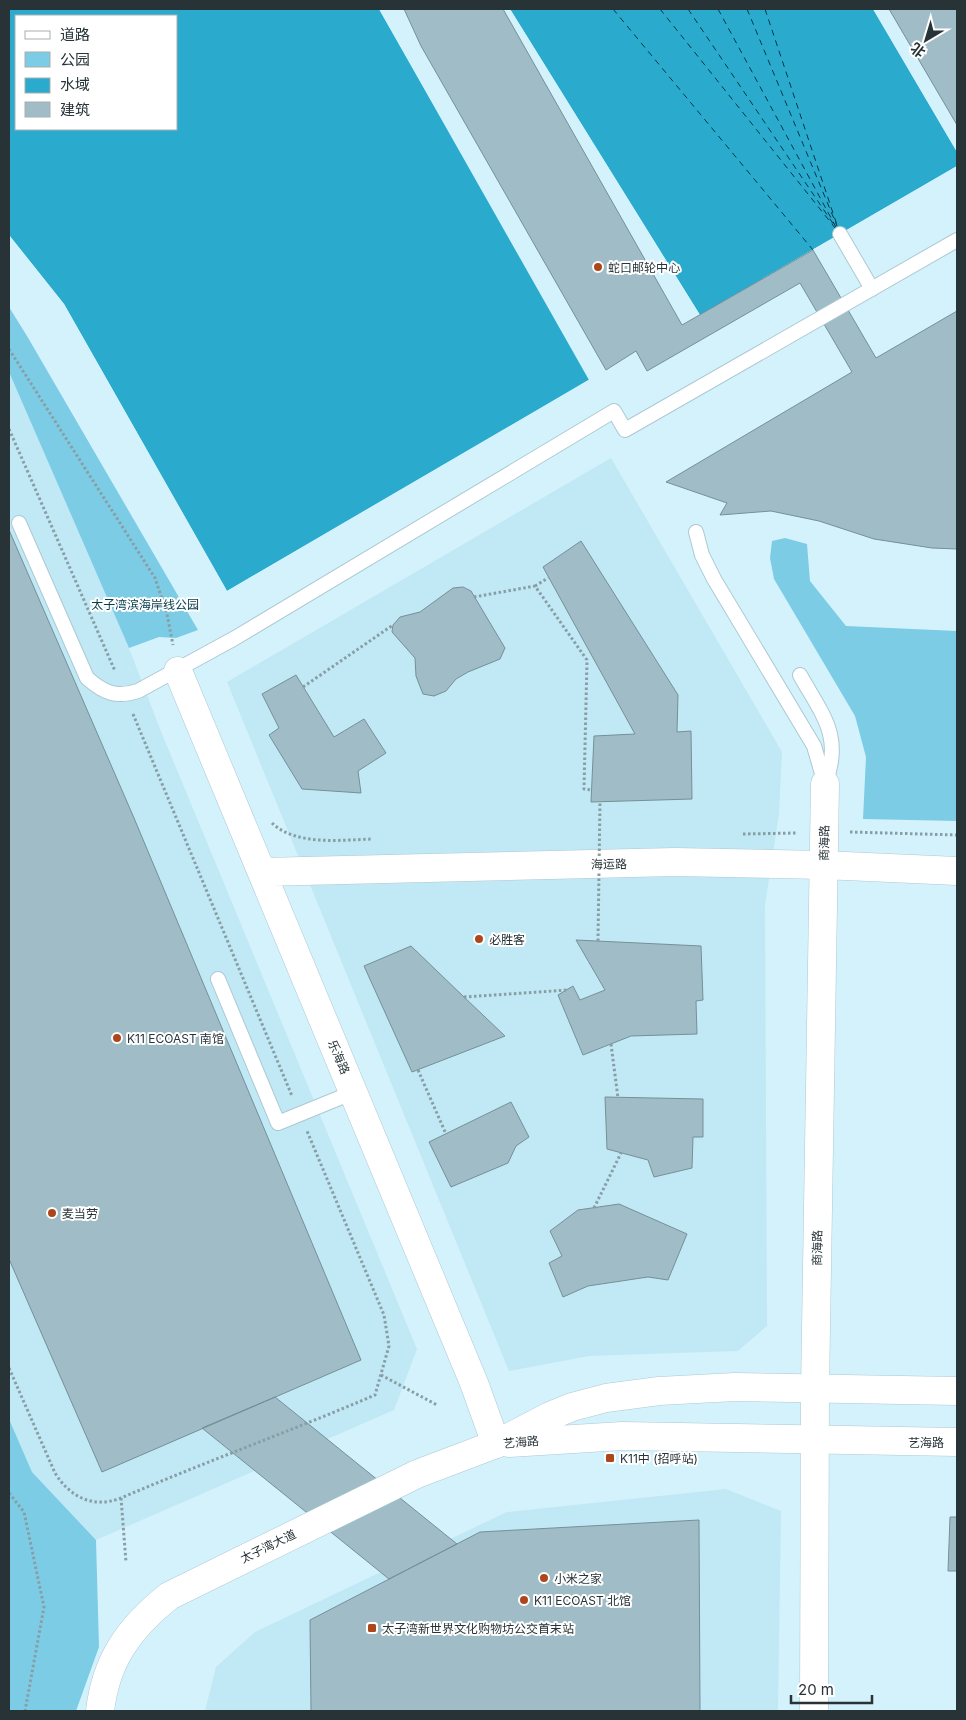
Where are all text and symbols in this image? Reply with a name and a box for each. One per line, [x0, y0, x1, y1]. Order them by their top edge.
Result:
legend [15, 15, 178, 130]
north arrow [901, 15, 951, 65]
text: 道路 [60, 25, 90, 44]
text: 北 [907, 40, 928, 62]
text: 公园 [60, 50, 90, 69]
text: 水域 [60, 75, 90, 94]
text: 建筑 [60, 100, 90, 119]
place label: 蛇口邮轮中心 [608, 260, 680, 275]
marker: 蛇口邮轮中心 [592, 261, 604, 273]
park label: 太子湾滨海岸线公园 [91, 597, 199, 612]
street label: 商海路 [816, 825, 832, 861]
street label: 海运路 [591, 856, 627, 872]
place label: 必胜客 [489, 932, 525, 947]
marker: 必胜客 [473, 933, 485, 945]
place label: K11 ECOAST 南馆 [127, 1031, 224, 1046]
marker: K11 ECOAST 南馆 [111, 1032, 123, 1044]
street label: 乐海路 [325, 1037, 353, 1077]
place label: 麦当劳 [62, 1206, 98, 1221]
marker: 麦当劳 [46, 1207, 58, 1219]
street label: 商海路 [809, 1230, 825, 1266]
street label: 艺海路 [502, 1433, 540, 1451]
street label: 艺海路 [908, 1435, 944, 1450]
place label: K11中 (招呼站) [620, 1451, 698, 1466]
marker: K11中 (招呼站) [604, 1452, 616, 1464]
street label: 太子湾大道 [238, 1526, 298, 1566]
place label: 小米之家 [554, 1571, 602, 1586]
marker: 小米之家 [538, 1572, 550, 1584]
place label: K11 ECOAST 北馆 [534, 1593, 631, 1608]
marker: K11 ECOAST 北馆 [518, 1594, 530, 1606]
place label: 太子湾新世界文化购物坊公交首末站 [382, 1621, 574, 1636]
marker: 太子湾新世界文化购物坊公交首末站 [366, 1622, 378, 1634]
scale bar [791, 1672, 872, 1704]
text: 20 m [798, 1680, 834, 1699]

